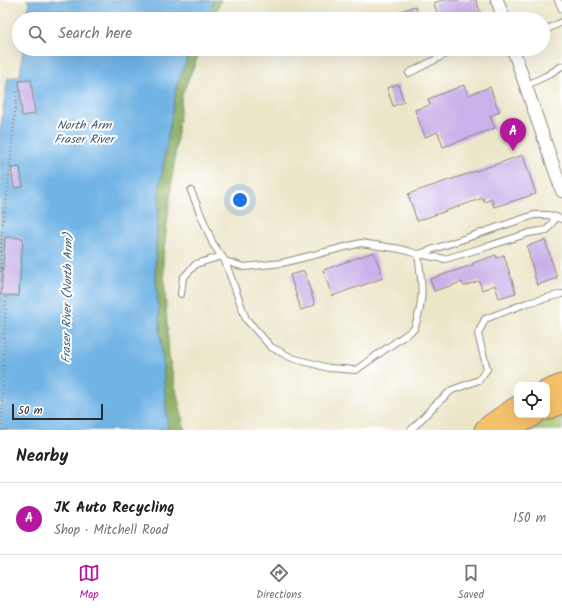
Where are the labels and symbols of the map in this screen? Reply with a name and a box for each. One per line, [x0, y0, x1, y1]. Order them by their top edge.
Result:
water label: North Arm Fraser River [54, 116, 117, 149]
pin: A [500, 118, 526, 151]
your location [230, 190, 250, 210]
water label: Fraser River (North Arm) [57, 231, 78, 363]
scale bar [12, 402, 103, 421]

